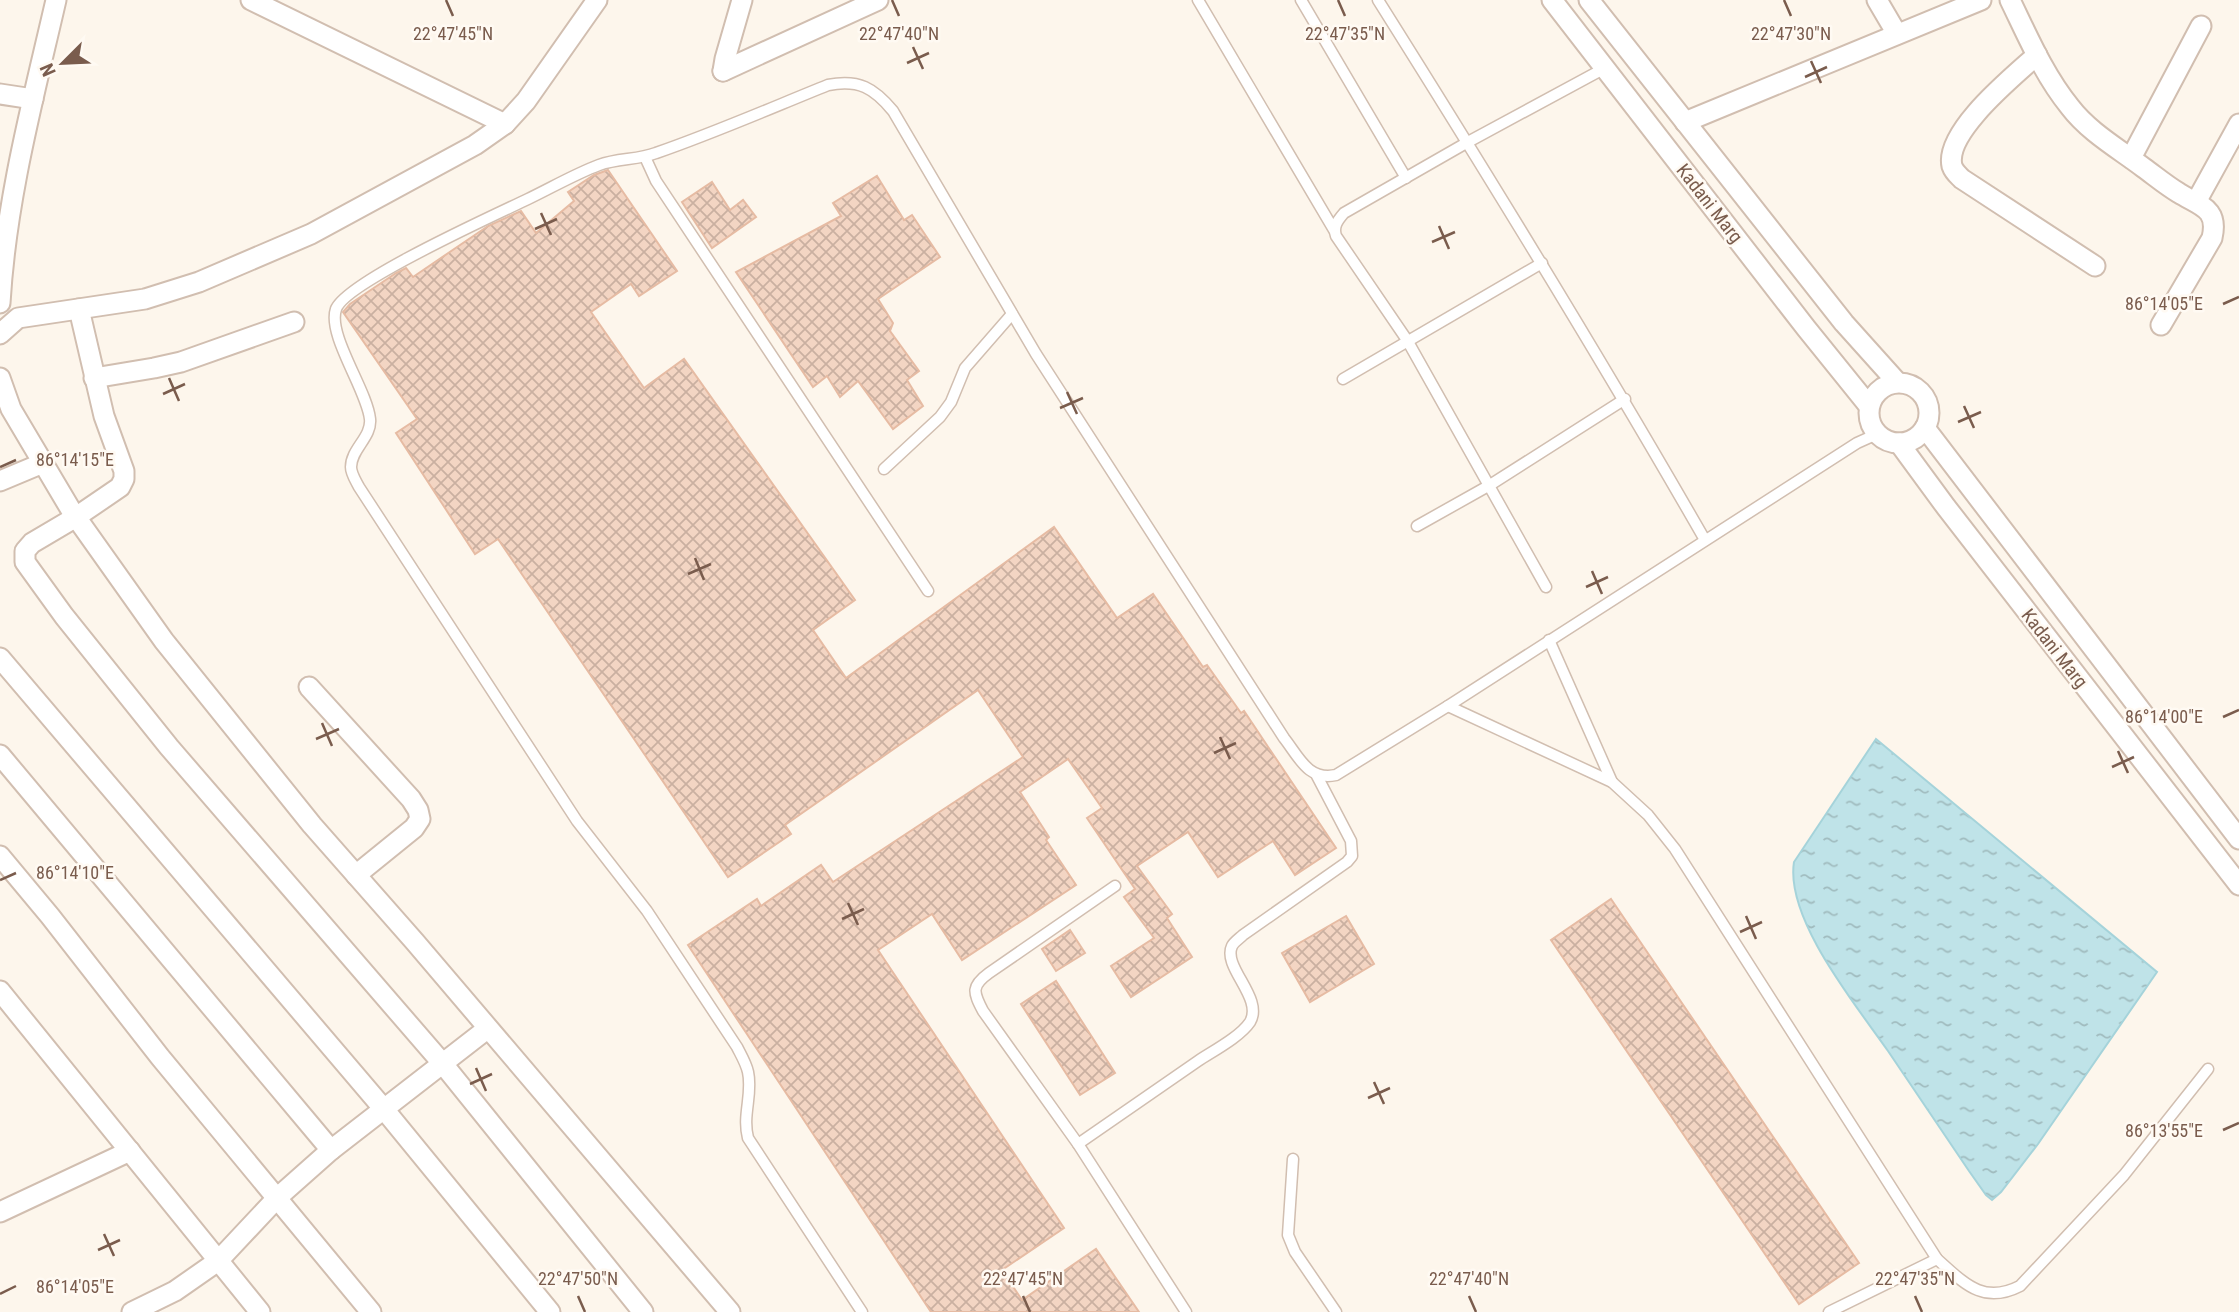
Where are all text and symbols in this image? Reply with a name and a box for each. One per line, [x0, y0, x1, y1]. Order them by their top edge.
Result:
text: 22°47'45"N [413, 23, 493, 44]
text: 22°47'40"N [859, 23, 939, 44]
text: 22°47'35"N [1305, 23, 1385, 44]
text: 22°47'30"N [1751, 23, 1831, 44]
north arrow [28, 28, 98, 98]
text: N [35, 60, 61, 80]
street label: Kadani Marg [1671, 159, 1748, 248]
text: 86°14'05"E [2125, 293, 2203, 314]
text: 86°14'15"E [36, 449, 114, 470]
street label: Kadani Marg [2016, 604, 2093, 693]
text: 86°14'00"E [2125, 706, 2203, 727]
text: 86°14'10"E [36, 862, 114, 883]
text: 86°13'55"E [2125, 1120, 2203, 1141]
text: 22°47'50"N [538, 1268, 618, 1289]
text: 22°47'45"N [983, 1268, 1063, 1289]
text: 22°47'40"N [1429, 1268, 1509, 1289]
text: 22°47'35"N [1875, 1268, 1955, 1289]
text: 86°14'05"E [36, 1276, 114, 1297]

